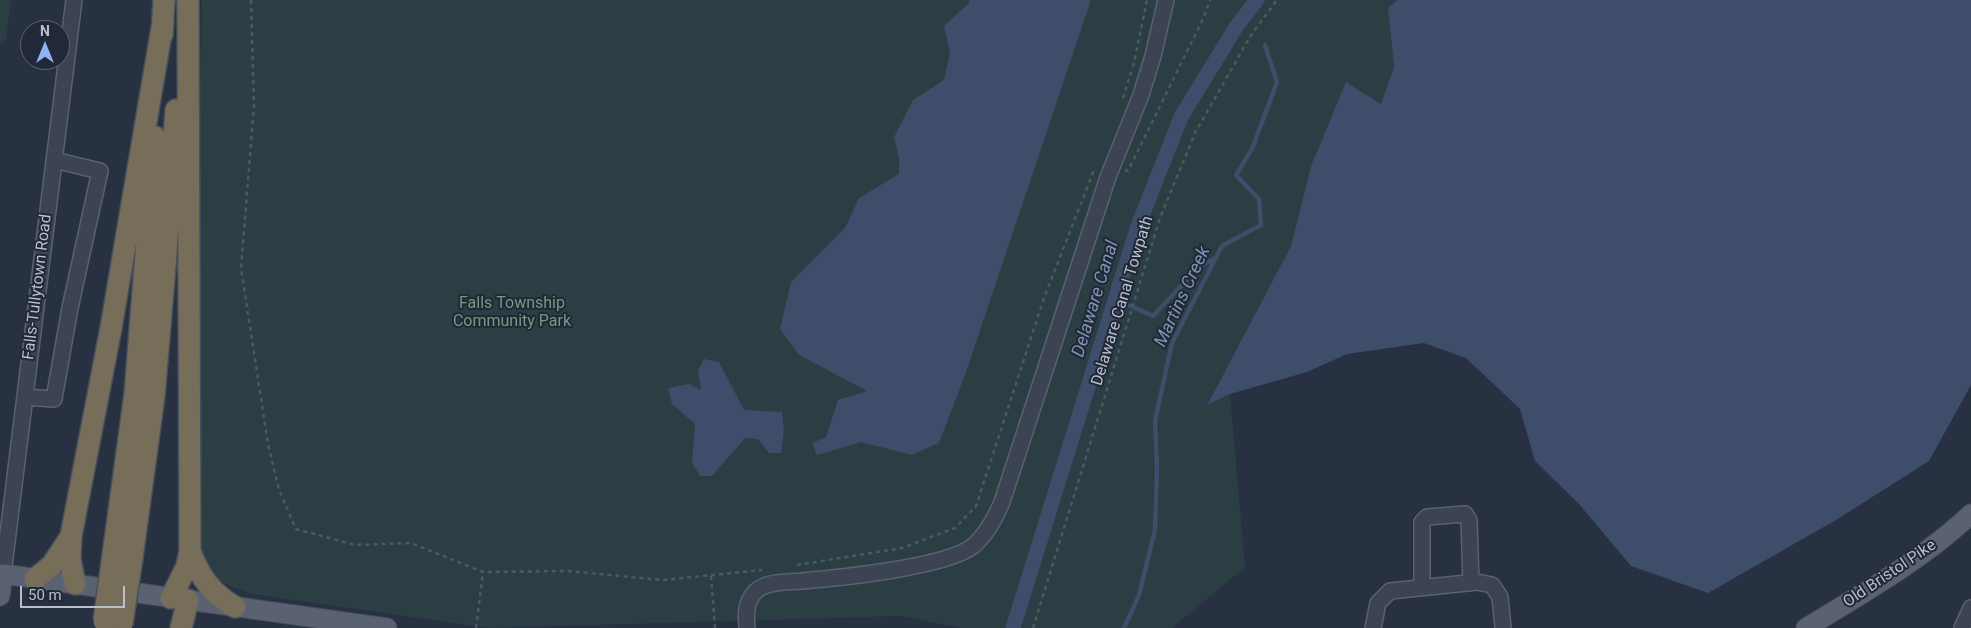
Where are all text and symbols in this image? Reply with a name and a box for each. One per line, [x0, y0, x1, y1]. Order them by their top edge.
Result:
north arrow [20, 20, 70, 70]
text: N [40, 23, 50, 39]
street label: Falls-Tullytown Road [20, 213, 56, 361]
street label: Delaware Canal Towpath [1088, 214, 1158, 388]
water label: Delaware Canal [1068, 238, 1124, 360]
water label: Martins Creek [1150, 243, 1216, 351]
park label: Falls Township Community Park [453, 294, 571, 332]
street label: Old Bristol Pike [1840, 536, 1940, 612]
scale bar [22, 576, 128, 608]
text: 50 m [28, 586, 62, 604]

